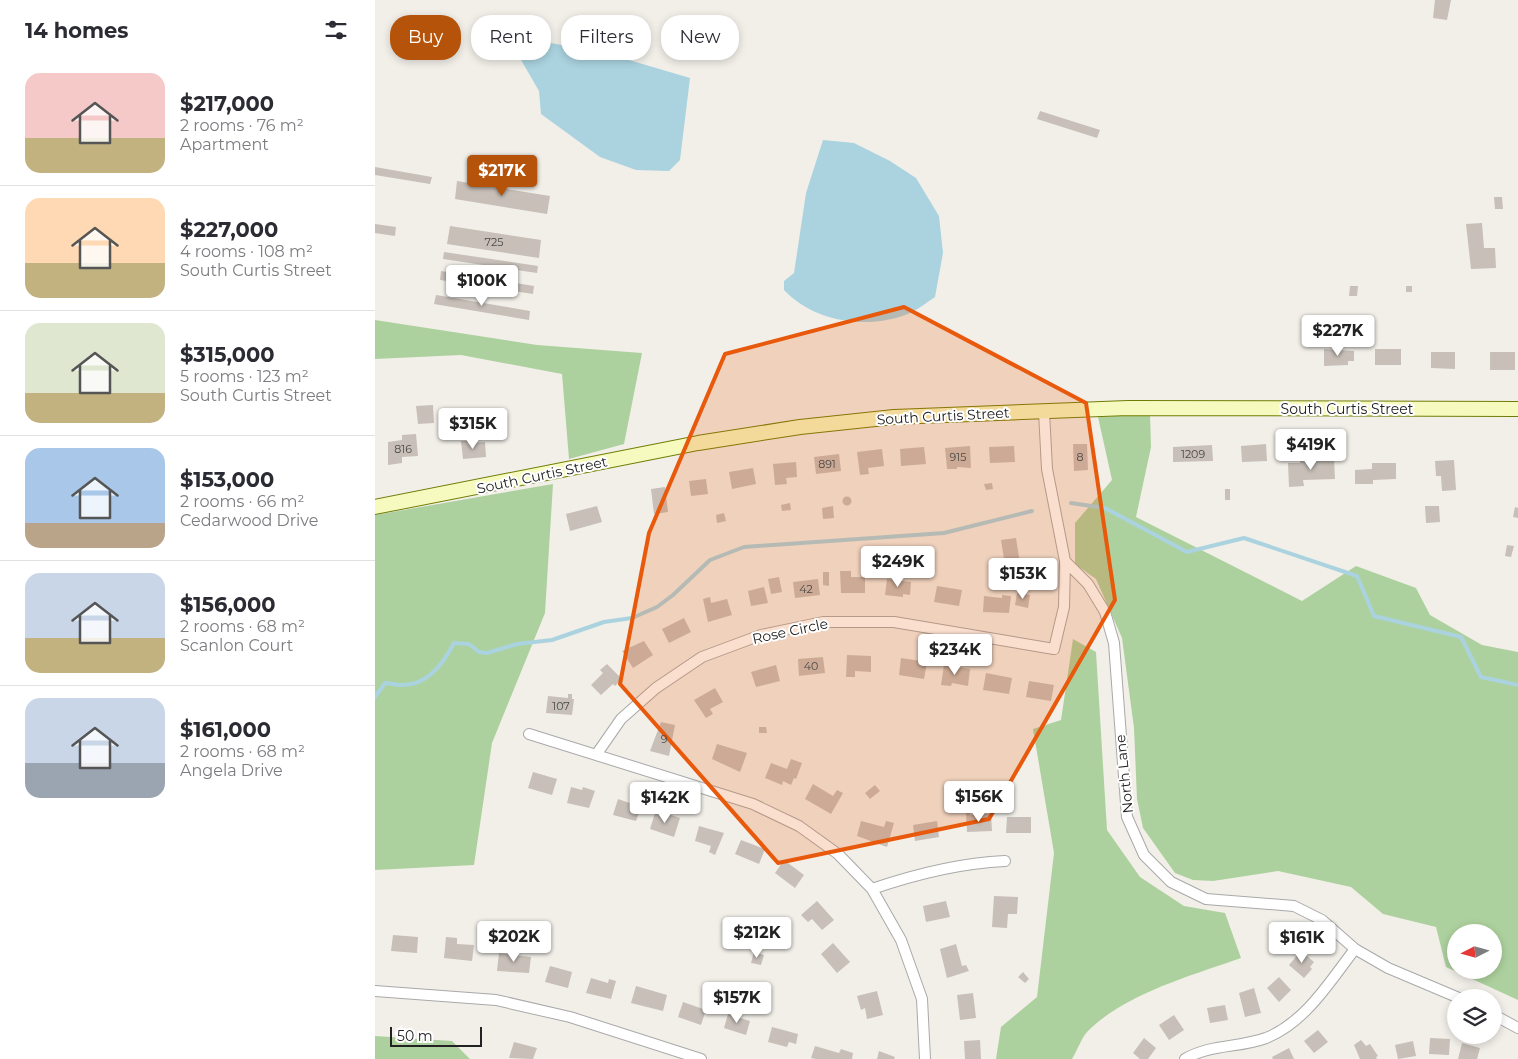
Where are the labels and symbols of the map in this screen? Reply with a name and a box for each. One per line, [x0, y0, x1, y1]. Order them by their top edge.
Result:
pin: $217K [467, 154, 537, 197]
house number: 725 [485, 235, 503, 249]
pin: $100K [447, 264, 517, 307]
pin: $227K [1303, 314, 1373, 357]
street label: South Curtis Street [1281, 400, 1414, 418]
street label: South Curtis Street [876, 404, 1010, 428]
pin: $315K [438, 408, 508, 450]
pin: $419K [1276, 428, 1346, 471]
house number: 816 [394, 442, 412, 456]
house number: 1209 [1181, 447, 1205, 461]
house number: 915 [950, 450, 966, 464]
house number: 8 [1076, 450, 1084, 464]
street label: South Curtis Street [475, 452, 609, 498]
house number: 891 [818, 457, 836, 471]
pin: $249K [863, 546, 933, 588]
pin: $153K [988, 558, 1058, 600]
house number: 42 [799, 582, 813, 596]
street label: Rose Circle [750, 614, 830, 648]
pin: $234K [920, 634, 990, 676]
house number: 40 [804, 659, 818, 673]
house number: 107 [552, 699, 570, 713]
house number: 9 [661, 732, 668, 746]
street label: North Lane [1111, 734, 1137, 814]
pin: $156K [944, 780, 1014, 823]
pin: $142K [630, 782, 700, 824]
pin: $212K [722, 916, 792, 959]
pin: $202K [479, 920, 549, 963]
pin: $161K [1267, 922, 1337, 964]
north arrow [1447, 924, 1503, 979]
pin: $157K [702, 982, 772, 1024]
scale bar [390, 1024, 483, 1047]

